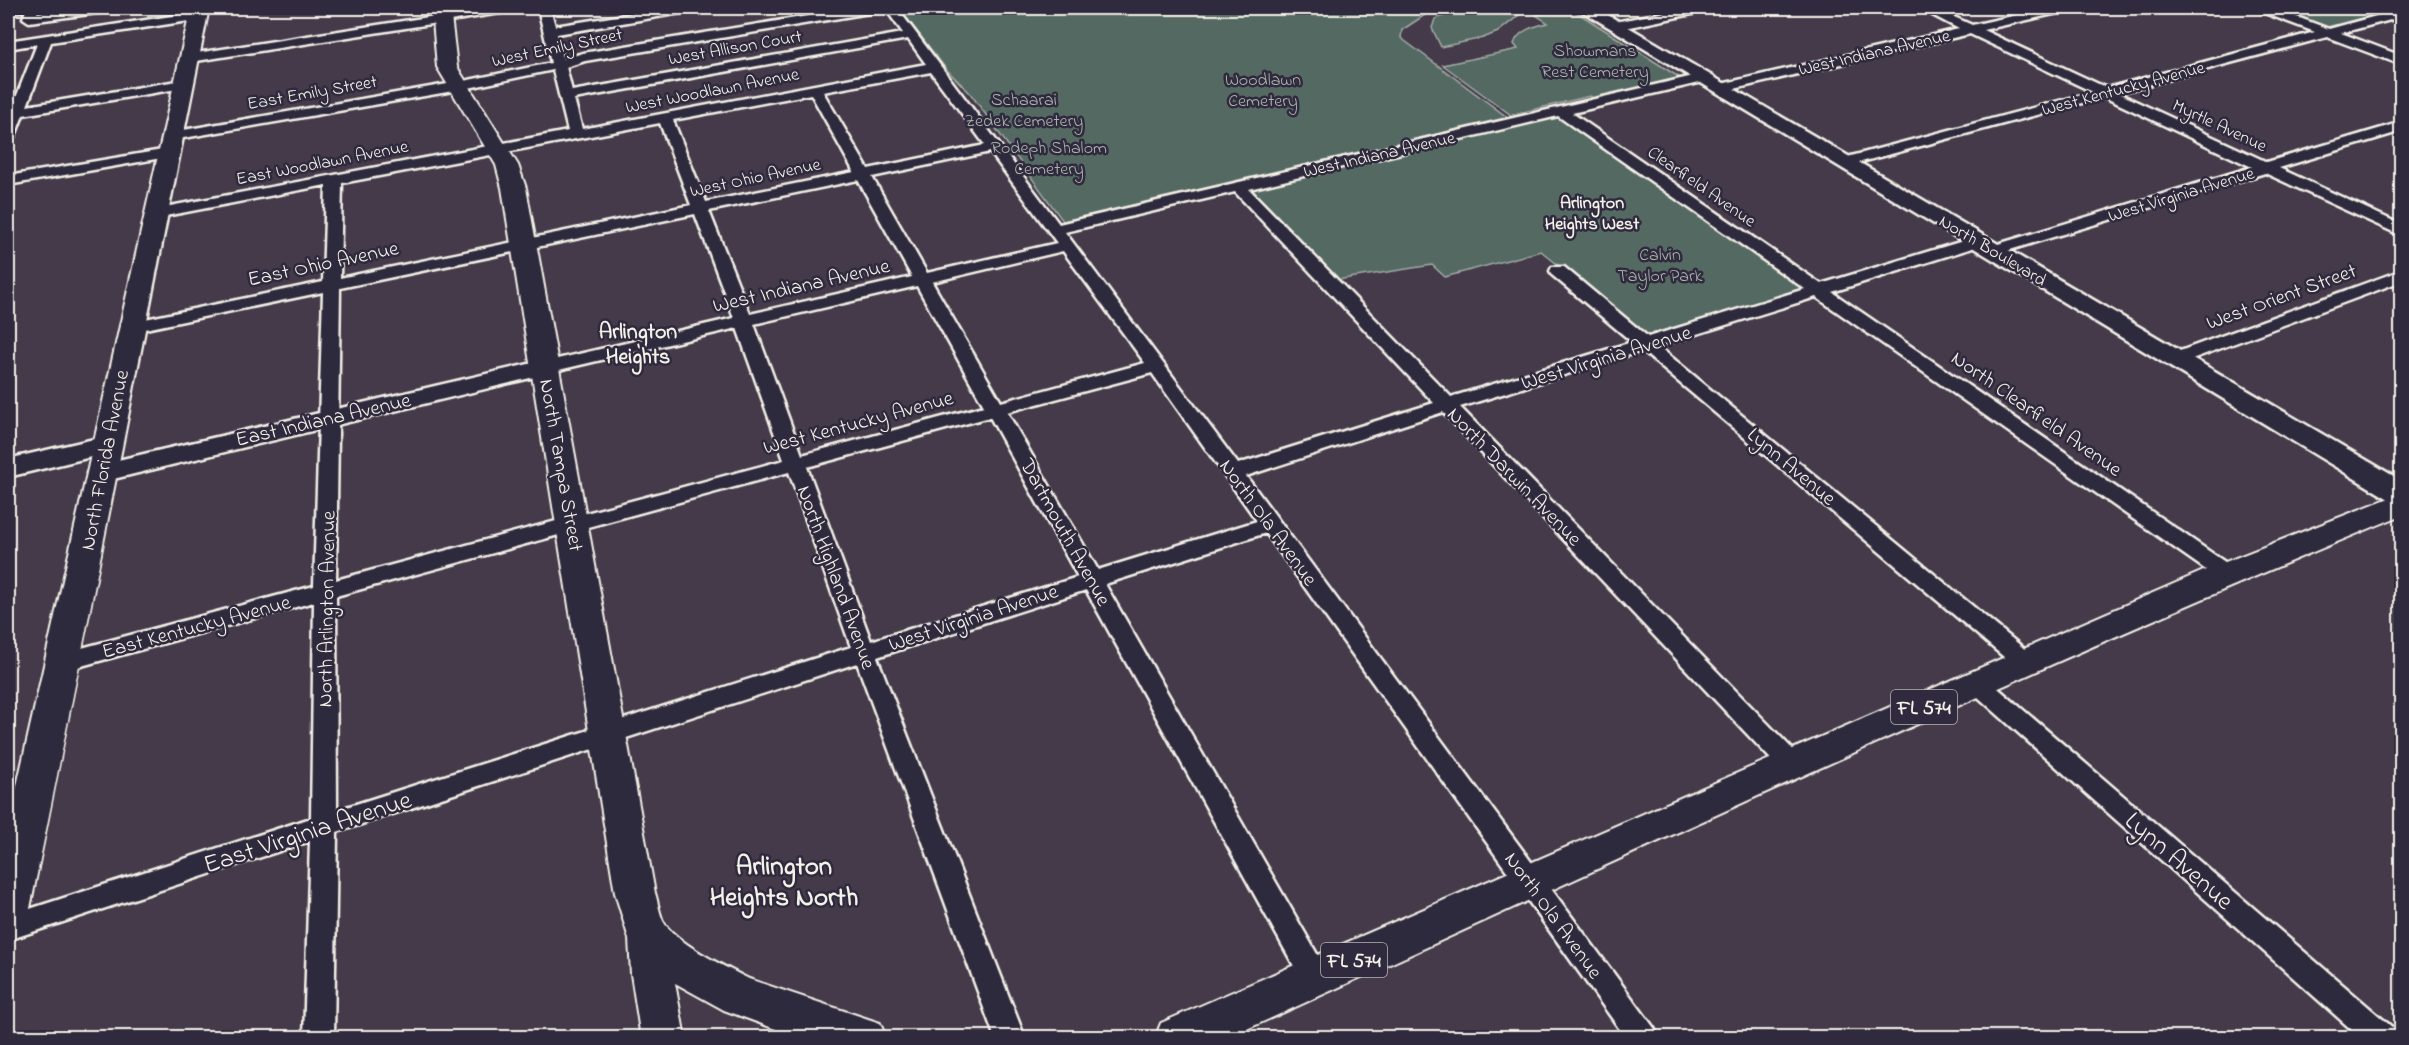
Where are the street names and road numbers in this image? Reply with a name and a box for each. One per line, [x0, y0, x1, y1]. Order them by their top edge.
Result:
street label: West Emily Street [490, 22, 625, 75]
street label: West Allison Court [667, 24, 804, 74]
street label: West Indiana Avenue [1796, 24, 1954, 84]
street label: West Kentucky Avenue [2039, 55, 2209, 124]
street label: West Woodlawn Avenue [623, 62, 802, 122]
street label: East Emily Street [245, 70, 379, 118]
street label: Myrtle Avenue [2167, 93, 2272, 161]
street label: West Indiana Avenue [1301, 126, 1459, 186]
street label: East Woodlawn Avenue [234, 134, 412, 193]
street label: Clearfield Avenue [1641, 140, 1761, 235]
street label: West Ohio Avenue [688, 152, 824, 206]
street label: West Virginia Avenue [2105, 161, 2259, 231]
street label: North Boulevard [1933, 209, 2051, 294]
street label: East Ohio Avenue [245, 234, 402, 296]
street label: West Indiana Avenue [710, 252, 893, 322]
street label: West Orient Street [2202, 257, 2361, 339]
street label: West Virginia Avenue [1518, 319, 1697, 401]
street label: North Clearfield Avenue [1944, 344, 2128, 485]
street label: North Florida Avenue [74, 367, 138, 553]
street label: North Tampa Street [530, 377, 590, 554]
street label: West Kentucky Avenue [760, 384, 958, 466]
street label: East Indiana Avenue [233, 386, 415, 456]
street label: North Darwin Avenue [1439, 401, 1588, 554]
street label: Lynn Avenue [1738, 421, 1842, 516]
street label: Dartmouth Avenue [1011, 453, 1118, 613]
street label: North Ola Avenue [1211, 453, 1324, 593]
street label: North Highland Avenue [786, 482, 883, 675]
street label: North Arlington Avenue [311, 510, 347, 708]
street label: West Virginia Avenue [885, 577, 1063, 662]
street label: East Kentucky Avenue [99, 588, 295, 669]
road number: FL 574 [1891, 690, 1957, 724]
street label: East Virginia Avenue [199, 782, 417, 885]
street label: Lynn Avenue [2115, 804, 2241, 921]
street label: North Ola Avenue [1496, 846, 1609, 986]
road number: FL 574 [1321, 943, 1387, 977]

